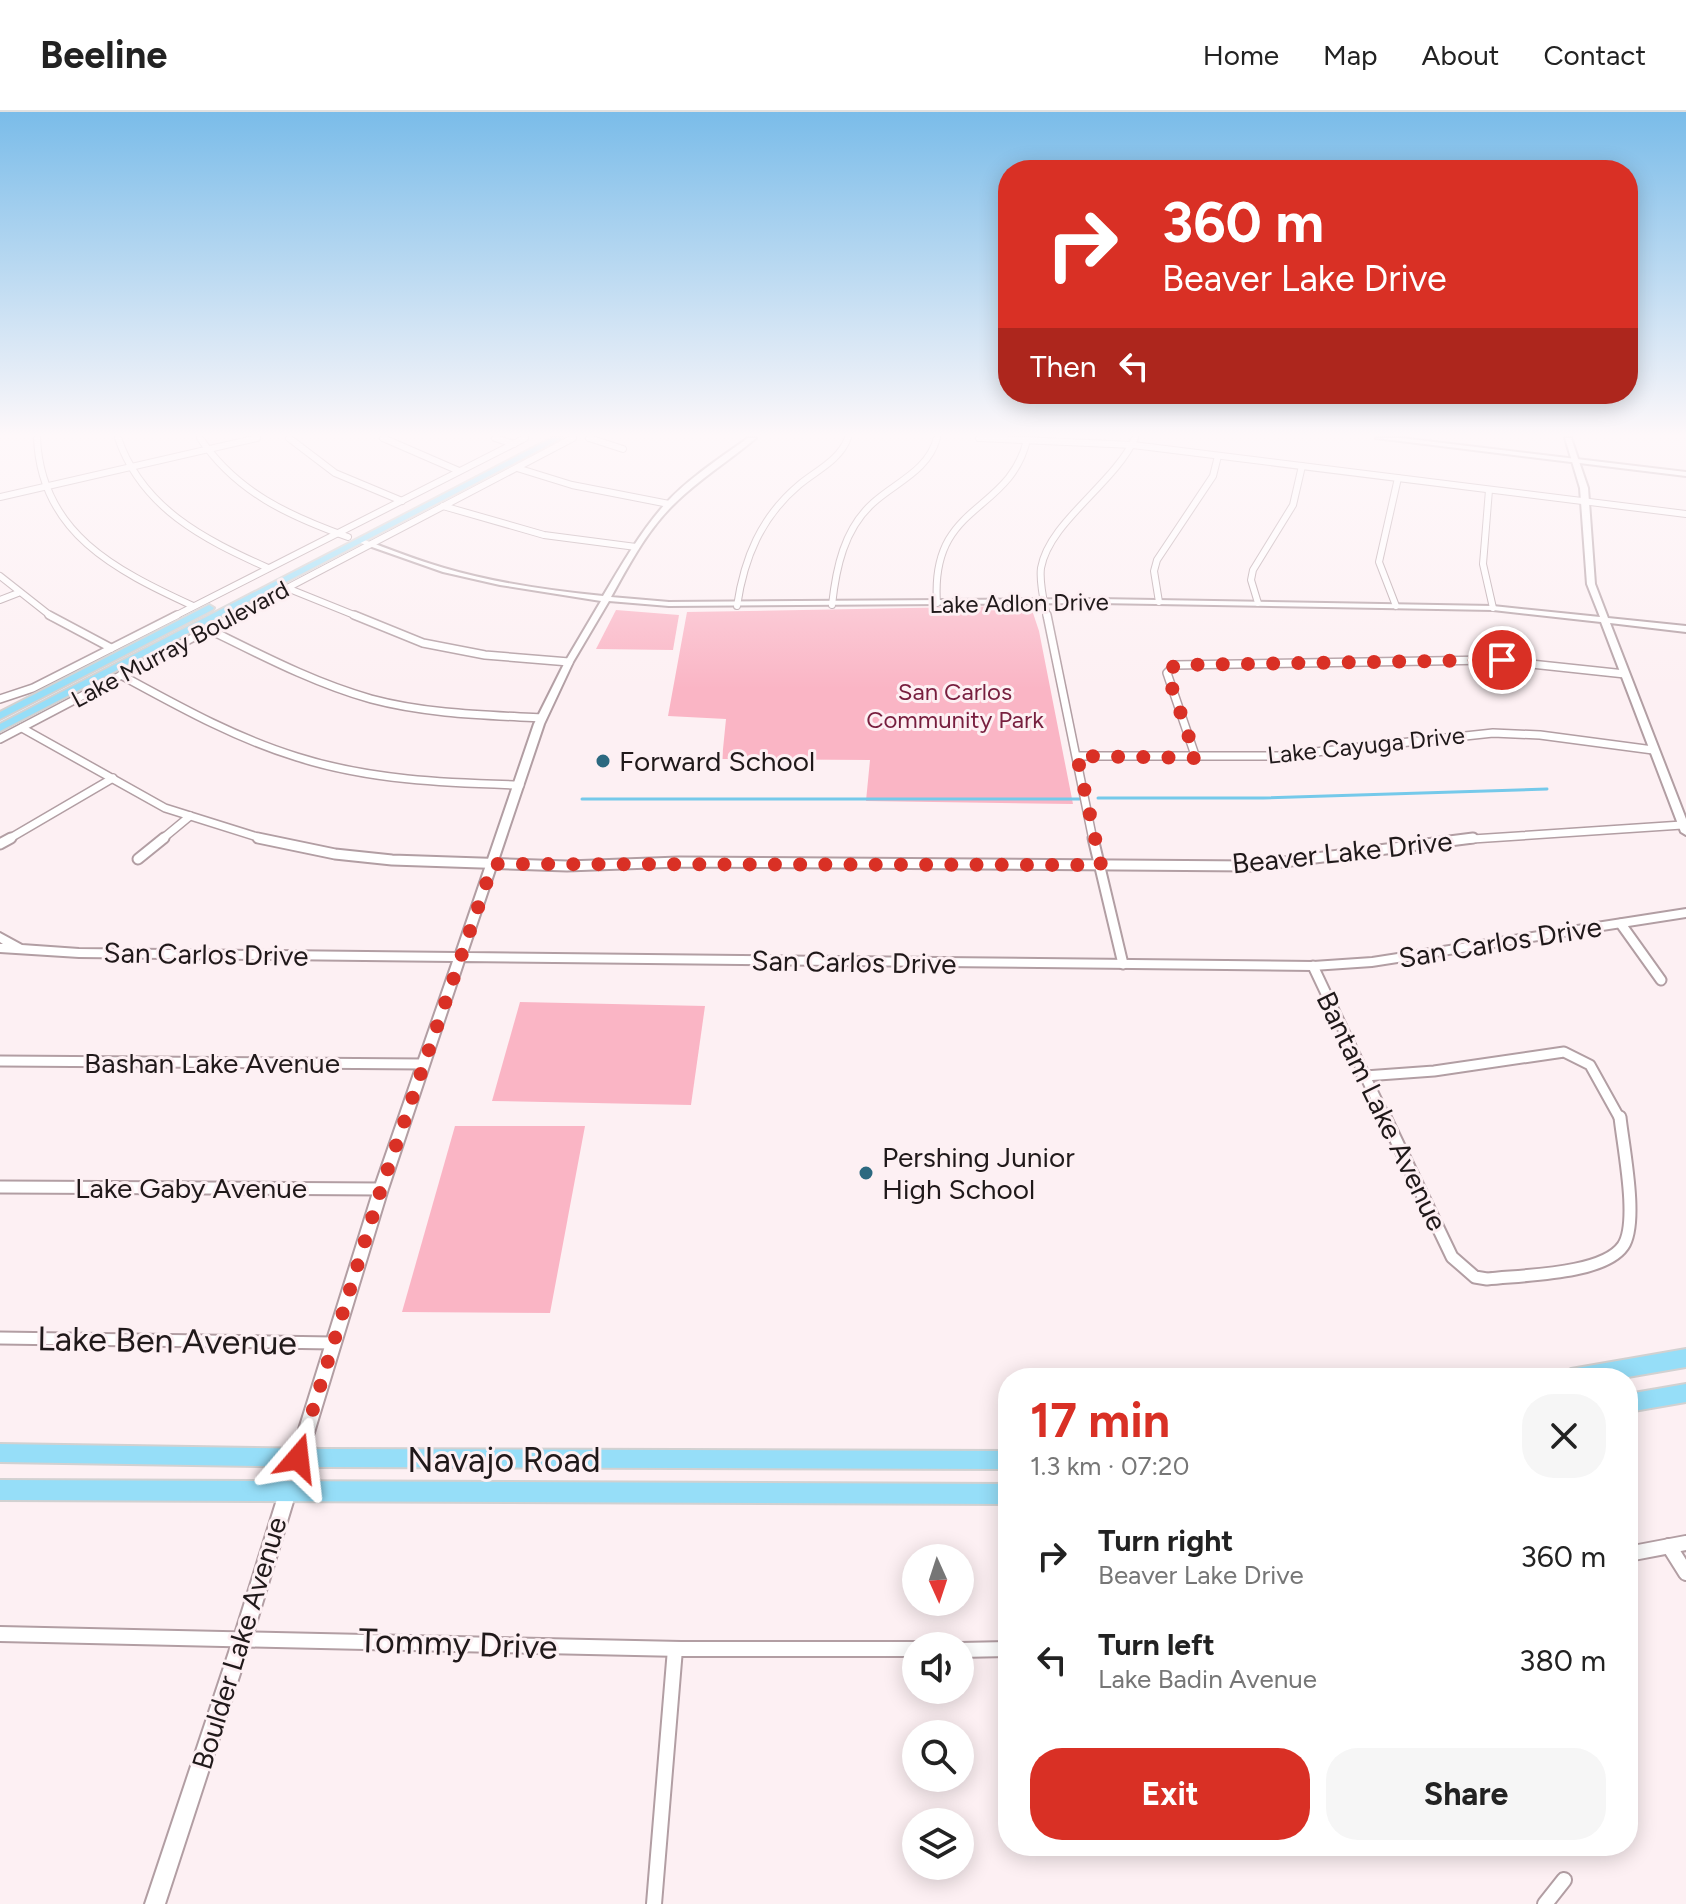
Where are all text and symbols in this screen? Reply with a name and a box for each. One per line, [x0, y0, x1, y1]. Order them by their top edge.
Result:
text: Beeline [40, 32, 167, 78]
text: Home [1203, 38, 1279, 72]
text: Map [1323, 38, 1378, 72]
text: About [1422, 38, 1499, 72]
text: Contact [1543, 38, 1646, 72]
text: 360 m [1162, 189, 1324, 256]
icon: right [1030, 192, 1134, 296]
text: Beaver Lake Drive [1162, 257, 1447, 300]
icon: left [1112, 344, 1156, 388]
text: Then [1030, 348, 1096, 385]
street label: Lake Murray Boulevard [66, 574, 294, 714]
street label: Lake Adlon Drive [929, 587, 1109, 619]
pin [1468, 626, 1536, 694]
icon: arrive [1480, 638, 1524, 682]
park label: San Carlos Community Park [866, 677, 1044, 734]
street label: Lake Cayuga Drive [1266, 720, 1466, 770]
place label: Forward School [619, 744, 815, 778]
marker: Forward School [594, 752, 612, 770]
street label: Beaver Lake Drive [1230, 824, 1454, 880]
street label: San Carlos Drive [1396, 909, 1604, 975]
street label: San Carlos Drive [103, 935, 309, 973]
street label: San Carlos Drive [751, 943, 957, 981]
street label: Bantam Lake Avenue [1309, 986, 1455, 1236]
street label: Bashan Lake Avenue [84, 1046, 340, 1080]
place label: Pershing Junior High School [882, 1140, 1075, 1206]
marker: Pershing Junior High School [857, 1164, 875, 1182]
street label: Lake Gaby Avenue [75, 1171, 307, 1205]
street label: Lake Ben Avenue [37, 1318, 297, 1364]
text: 17 min [1030, 1391, 1170, 1449]
button: close [1522, 1394, 1606, 1478]
position arrow [256, 1416, 340, 1500]
street label: Navajo Road [407, 1440, 601, 1481]
text: 1.3 km · 07:20 [1030, 1450, 1189, 1482]
street label: Boulder Lake Avenue [184, 1513, 294, 1773]
text: Turn right [1098, 1522, 1233, 1559]
icon: right [1030, 1534, 1074, 1578]
text: 360 m [1521, 1538, 1606, 1575]
north arrow [902, 1544, 974, 1616]
map controls [902, 1544, 974, 1880]
text: Beaver Lake Drive [1098, 1559, 1304, 1591]
street label: Tommy Drive [358, 1620, 558, 1668]
text: Turn left [1098, 1626, 1215, 1663]
button: sound [902, 1632, 974, 1704]
icon: left [1030, 1638, 1074, 1682]
text: 380 m [1519, 1642, 1606, 1679]
text: Lake Badin Avenue [1098, 1663, 1317, 1695]
button: search [902, 1720, 974, 1792]
button: Exit [1030, 1748, 1310, 1840]
button: Share [1326, 1748, 1606, 1840]
button: layers [902, 1808, 974, 1880]

